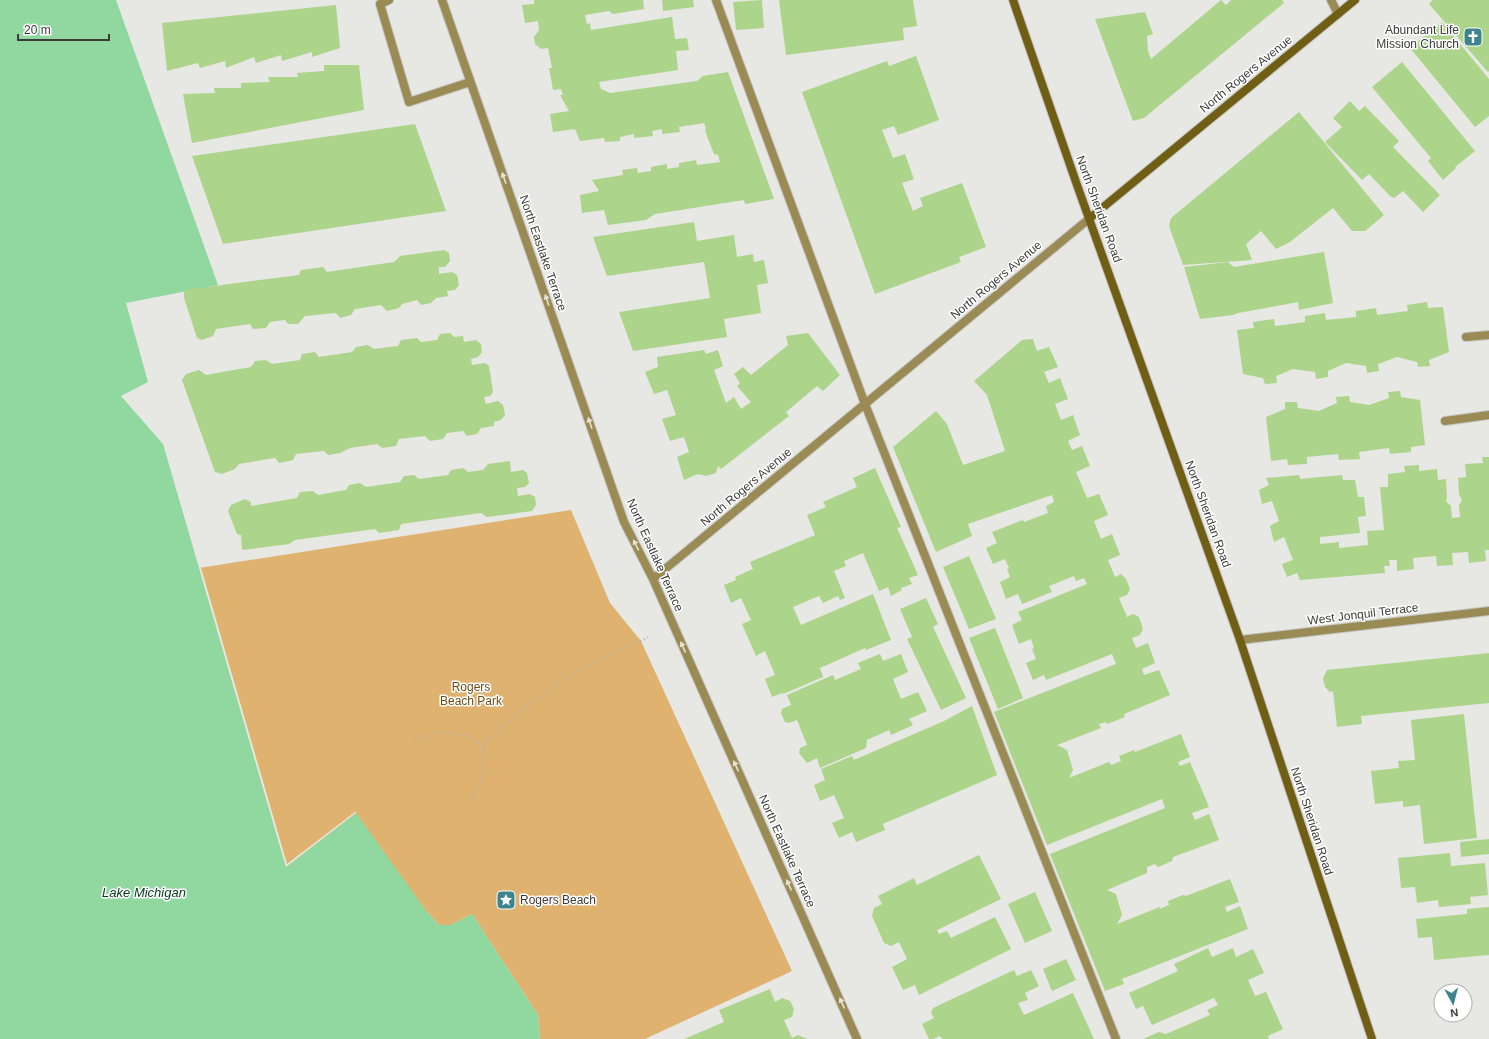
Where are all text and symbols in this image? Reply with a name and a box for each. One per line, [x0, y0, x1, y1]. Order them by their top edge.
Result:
scale bar [18, 16, 109, 42]
text: 20 m [24, 23, 51, 37]
place label: Abundant Life Mission Church [1376, 23, 1459, 51]
church icon: Abundant Life Mission Church [1462, 26, 1484, 48]
street label: North Rogers Avenue [1197, 32, 1295, 115]
street label: North Sheridan Road [1073, 154, 1125, 264]
one-way arrow [501, 171, 507, 183]
street label: North Eastlake Terrace [517, 193, 570, 313]
street label: North Rogers Avenue [948, 238, 1045, 322]
one-way arrow [544, 294, 550, 306]
one-way arrow [587, 417, 593, 429]
street label: North Rogers Avenue [698, 445, 795, 529]
street label: North Sheridan Road [1182, 459, 1234, 569]
street label: North Eastlake Terrace [624, 496, 686, 614]
one-way arrow [632, 539, 639, 550]
street label: West Jonquil Terrace [1307, 600, 1420, 628]
one-way arrow [680, 642, 686, 653]
park label: Rogers Beach Park [440, 680, 503, 708]
one-way arrow [733, 760, 739, 771]
street label: North Sheridan Road [1288, 765, 1336, 877]
street label: North Eastlake Terrace [756, 792, 818, 910]
one-way arrow [786, 879, 792, 890]
water label: Lake Michigan [102, 885, 186, 900]
place icon: Rogers Beach [495, 889, 517, 911]
place label: Rogers Beach [520, 893, 596, 907]
north arrow [1433, 983, 1473, 1023]
one-way arrow [838, 997, 844, 1009]
text: N [1449, 1006, 1459, 1019]

